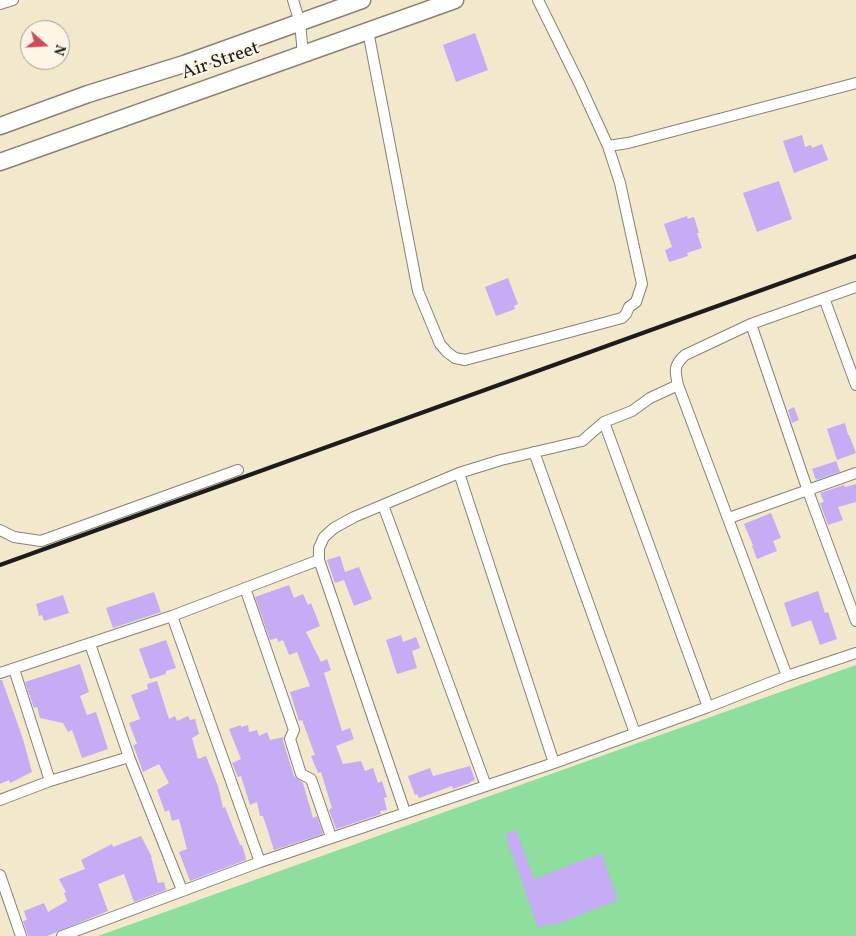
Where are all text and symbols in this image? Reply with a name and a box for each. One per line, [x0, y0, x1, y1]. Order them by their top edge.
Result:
north arrow [20, 20, 70, 70]
street label: Air Street [179, 38, 263, 86]
text: N [48, 42, 69, 58]

